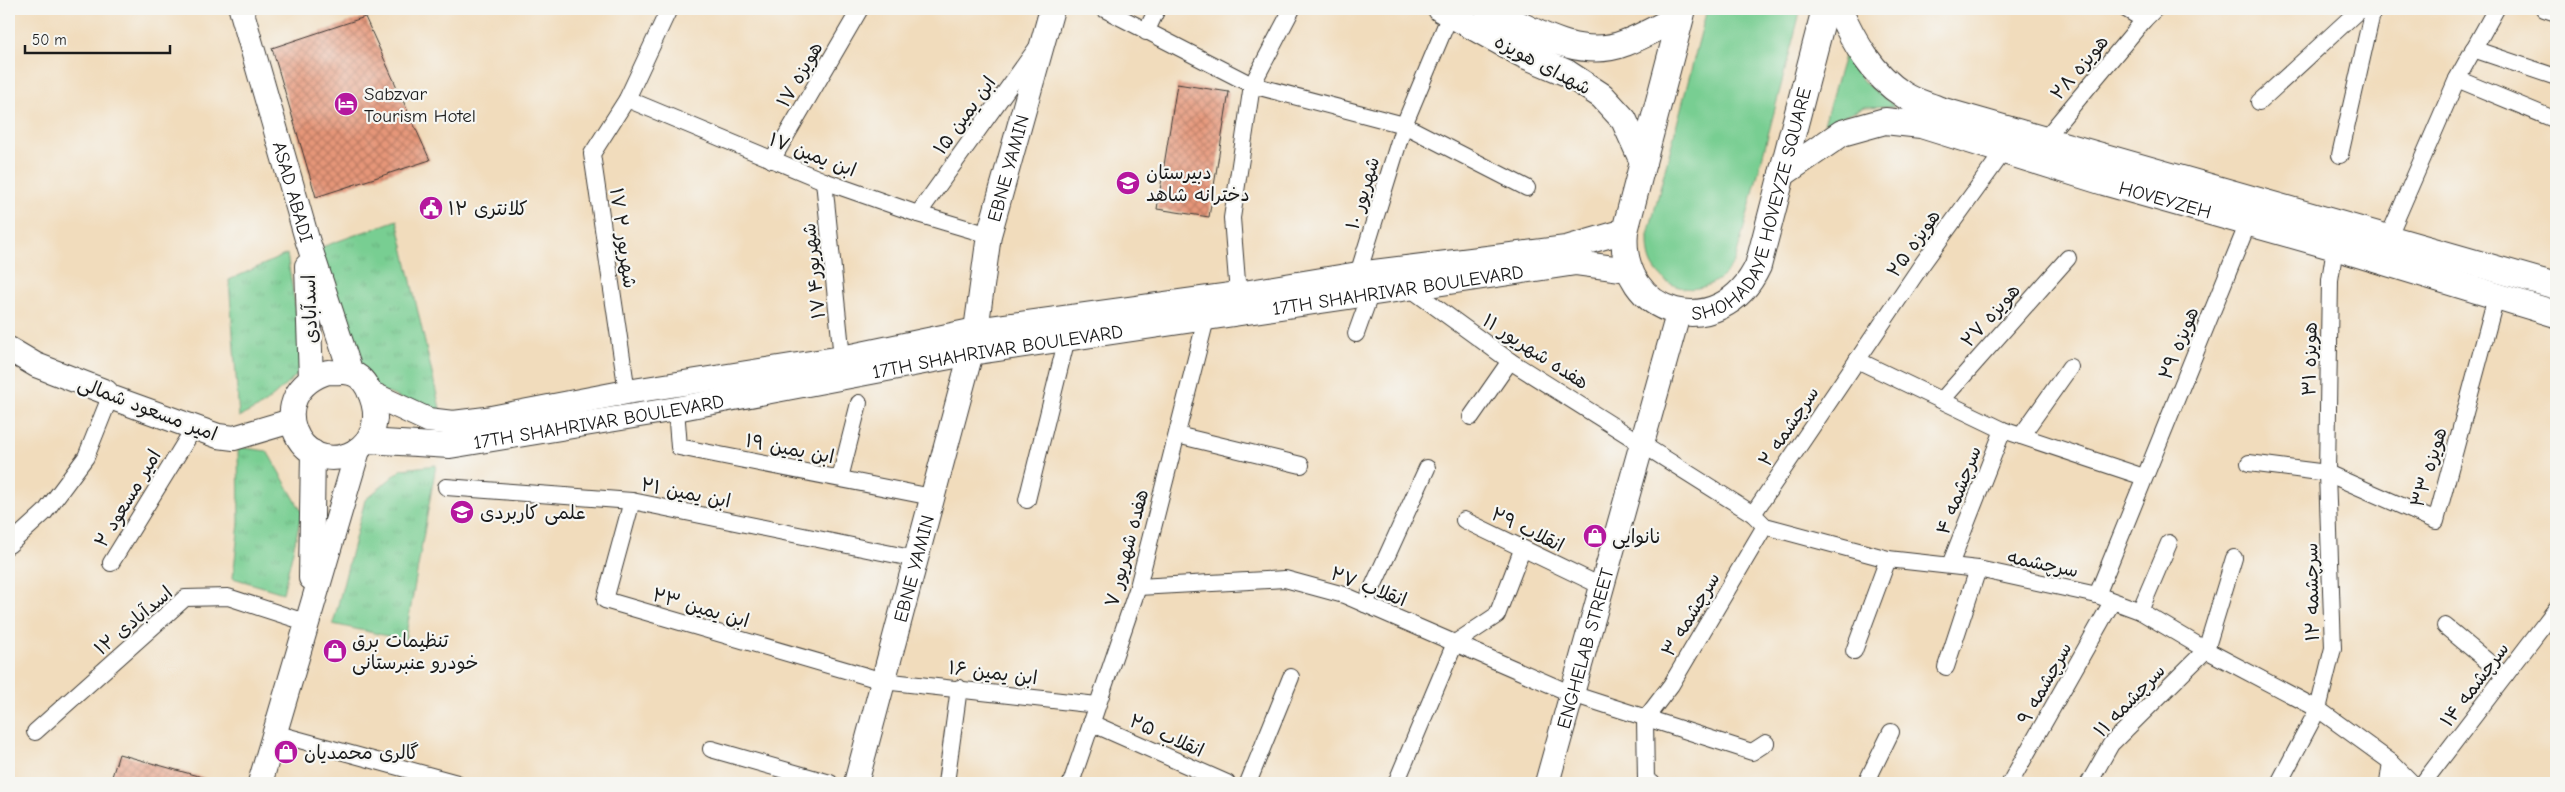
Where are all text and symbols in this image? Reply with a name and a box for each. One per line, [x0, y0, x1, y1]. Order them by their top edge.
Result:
scale bar [25, 22, 170, 54]
street label: شهدای هویزه [1491, 30, 1594, 99]
text: 50 m [32, 31, 67, 49]
street label: هویزه ۲۸ [2046, 31, 2113, 104]
street label: هویزه ۱۷ [772, 38, 827, 111]
street label: ابن یمین ۱۵ [929, 72, 1001, 159]
place label: Sabzvar Tourism Hotel [364, 83, 476, 127]
street label: SHOHADAYE HOVEYZE SQUARE [1691, 85, 1816, 325]
hotel icon: Sabzvar Tourism Hotel [333, 91, 359, 117]
street label: EBNE YAMIN [983, 112, 1034, 224]
street label: ابن یمین ۱۷ [766, 128, 859, 182]
street label: ASAD ABADI [268, 139, 317, 245]
street label: شهریور ۱۰ [1341, 154, 1384, 232]
place label: دبیرستان دخترانه شاهد [1146, 162, 1250, 206]
school or university icon: دبیرستان دخترانه شاهد [1115, 170, 1141, 196]
street label: HOVEYZEH [2117, 177, 2214, 224]
street label: ۱۷ شهریور ۲ [605, 186, 641, 290]
public building icon: کلانتری ۱۲ [418, 195, 444, 221]
place label: کلانتری ۱۲ [448, 198, 528, 220]
street label: هویزه ۲۵ [1883, 205, 1945, 282]
street label: ۱۷ شهریور۴ [798, 222, 830, 320]
street label: 17TH SHAHRIVAR BOULEVARD [1271, 261, 1525, 320]
street label: اسدآبادی [298, 274, 322, 344]
street label: هویزه ۲۷ [1957, 279, 2025, 352]
street label: هویزه ۲۹ [2154, 304, 2203, 383]
street label: هفده شهریور ۱۱ [1478, 310, 1592, 394]
street label: 17TH SHAHRIVAR BOULEVARD [871, 321, 1125, 383]
street label: هویزه ۳۱ [2298, 322, 2322, 396]
street label: امیر مسعود شمالی [75, 372, 220, 447]
street label: سرچشمه ۲ [1754, 382, 1824, 471]
street label: 17TH SHAHRIVAR BOULEVARD [472, 390, 726, 454]
street label: هویزه ۳۳ [2406, 425, 2452, 510]
street label: ابن یمین ۱۹ [743, 430, 836, 468]
street label: سرچشمه ۴ [1932, 443, 1987, 538]
street label: امیر مسعود ۲ [90, 446, 166, 552]
street label: ابن یمین ۲۱ [639, 474, 733, 512]
street label: هفده شهریور ۷ [1101, 487, 1153, 610]
school or university icon: علمی کاربردی [449, 499, 475, 525]
place label: علمی کاربردی [480, 502, 586, 525]
street label: انقلاب ۲۹ [1488, 503, 1567, 557]
street label: EBNE YAMIN [889, 513, 939, 625]
shop icon: نانوایی [1582, 523, 1608, 549]
place label: نانوایی [1612, 526, 1661, 549]
street label: سرچشمه ۱۲ [2300, 542, 2325, 641]
street label: سرچشمه [2005, 546, 2081, 583]
street label: انقلاب ۲۷ [1328, 562, 1410, 611]
street label: ENGHELAB STREET [1553, 565, 1619, 731]
street label: سرچشمه ۳ [1657, 568, 1725, 661]
street label: اسدآبادی ۱۲ [90, 582, 177, 660]
street label: ابن یمین ۲۳ [650, 584, 752, 632]
place label: تنظیمات برق خودرو عنبرستانی [352, 630, 479, 675]
shop icon: تنظیمات برق خودرو عنبرستانی [322, 638, 348, 664]
street label: سرچشمه ۹ [2013, 638, 2077, 729]
street label: سرچشمه ۱۴ [2436, 638, 2514, 732]
street label: ابن یمین ۱۶ [947, 657, 1039, 689]
street label: سرچشمه ۱۱ [2090, 660, 2171, 742]
street label: انقلاب ۲۵ [1126, 710, 1207, 762]
shop icon: گالری محمدیان [273, 739, 299, 765]
place label: گالری محمدیان [304, 742, 419, 764]

